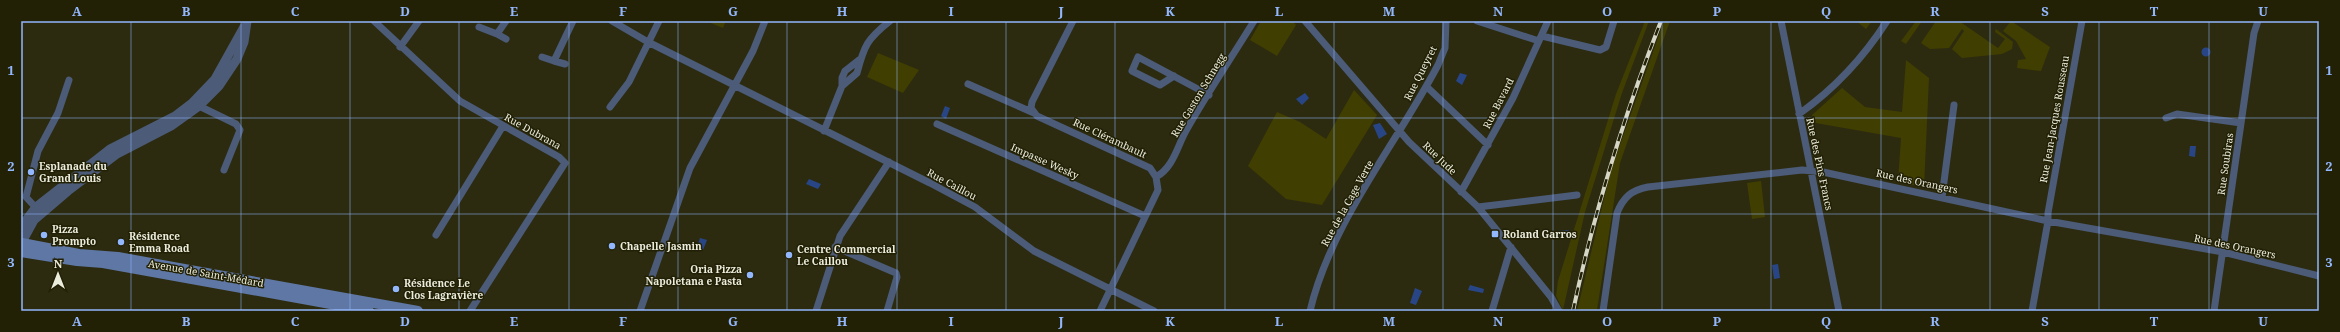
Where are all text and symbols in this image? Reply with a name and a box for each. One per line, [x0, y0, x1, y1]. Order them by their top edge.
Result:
text: A [72, 2, 82, 20]
text: B [182, 2, 191, 20]
text: C [291, 2, 300, 20]
text: D [400, 2, 410, 20]
text: E [510, 2, 519, 20]
text: F [619, 2, 627, 20]
text: G [728, 2, 738, 20]
text: H [837, 2, 848, 20]
text: I [948, 2, 954, 20]
text: J [1057, 2, 1064, 20]
text: K [1165, 2, 1175, 20]
text: L [1275, 2, 1284, 20]
text: M [1383, 2, 1396, 20]
text: N [1493, 2, 1504, 20]
text: O [1602, 2, 1612, 20]
text: P [1713, 2, 1722, 20]
text: Q [1821, 2, 1831, 20]
text: R [1930, 2, 1940, 20]
text: S [2041, 2, 2049, 20]
text: T [2150, 2, 2159, 20]
text: U [2258, 2, 2268, 20]
street label: Rue Queyret [1400, 43, 1440, 103]
street label: Rue Gaston Schnegg [1167, 50, 1229, 140]
street label: Rue Jean-Jacques Rousseau [2036, 54, 2072, 184]
text: 1 [7, 61, 15, 79]
text: 1 [2325, 61, 2333, 79]
street label: Rue Bavard [1479, 75, 1517, 131]
street label: Rue Dubrana [502, 110, 564, 153]
street label: Rue Clérambault [1071, 115, 1150, 161]
street label: Rue des Pins Francs [1803, 116, 1837, 212]
street label: Rue Soubiras [2214, 132, 2236, 196]
street label: Rue Jude [1420, 138, 1460, 178]
street label: Impasse Wesky [1009, 140, 1082, 182]
text: 2 [7, 157, 15, 175]
street label: Rue de la Cage Verte [1317, 157, 1377, 249]
text: 2 [2325, 157, 2333, 175]
place label: Esplanade du Grand Louis [39, 159, 107, 185]
street label: Rue Caillou [925, 165, 980, 203]
street label: Rue des Orangers [1875, 165, 1960, 197]
marker: Esplanade du Grand Louis [26, 167, 36, 177]
place label: Pizza Prompto [52, 222, 96, 248]
place label: Roland Garros [1503, 227, 1577, 241]
place label: Résidence Emma Road [129, 229, 190, 255]
marker: Roland Garros [1490, 229, 1500, 239]
marker: Pizza Prompto [39, 230, 49, 240]
street label: Rue des Orangers [2193, 230, 2278, 262]
marker: Résidence Emma Road [116, 237, 126, 247]
place label: Chapelle Jasmin [620, 239, 702, 253]
marker: Chapelle Jasmin [607, 241, 617, 251]
place label: Centre Commercial Le Caillou [797, 242, 896, 268]
marker: Centre Commercial Le Caillou [784, 250, 794, 260]
text: 3 [7, 253, 15, 271]
text: 3 [2325, 253, 2333, 271]
north arrow [38, 254, 78, 294]
text: N [54, 256, 63, 271]
street label: Avenue de Saint-Médard [147, 256, 265, 290]
place label: Oria Pizza Napoletana e Pasta [645, 262, 742, 288]
marker: Oria Pizza Napoletana e Pasta [745, 270, 755, 280]
place label: Résidence Le Clos Lagravière [404, 276, 483, 302]
marker: Résidence Le Clos Lagravière [391, 284, 401, 294]
text: A [72, 312, 82, 330]
text: B [182, 312, 191, 330]
text: C [291, 312, 300, 330]
text: D [400, 312, 410, 330]
text: E [510, 312, 519, 330]
text: F [619, 312, 627, 330]
text: G [728, 312, 738, 330]
text: H [837, 312, 848, 330]
text: I [948, 312, 954, 330]
text: J [1057, 312, 1064, 330]
text: K [1165, 312, 1175, 330]
text: L [1275, 312, 1284, 330]
text: M [1383, 312, 1396, 330]
text: N [1493, 312, 1504, 330]
text: O [1602, 312, 1612, 330]
text: P [1713, 312, 1722, 330]
text: Q [1821, 312, 1831, 330]
text: R [1930, 312, 1940, 330]
text: S [2041, 312, 2049, 330]
text: T [2150, 312, 2159, 330]
text: U [2258, 312, 2268, 330]

